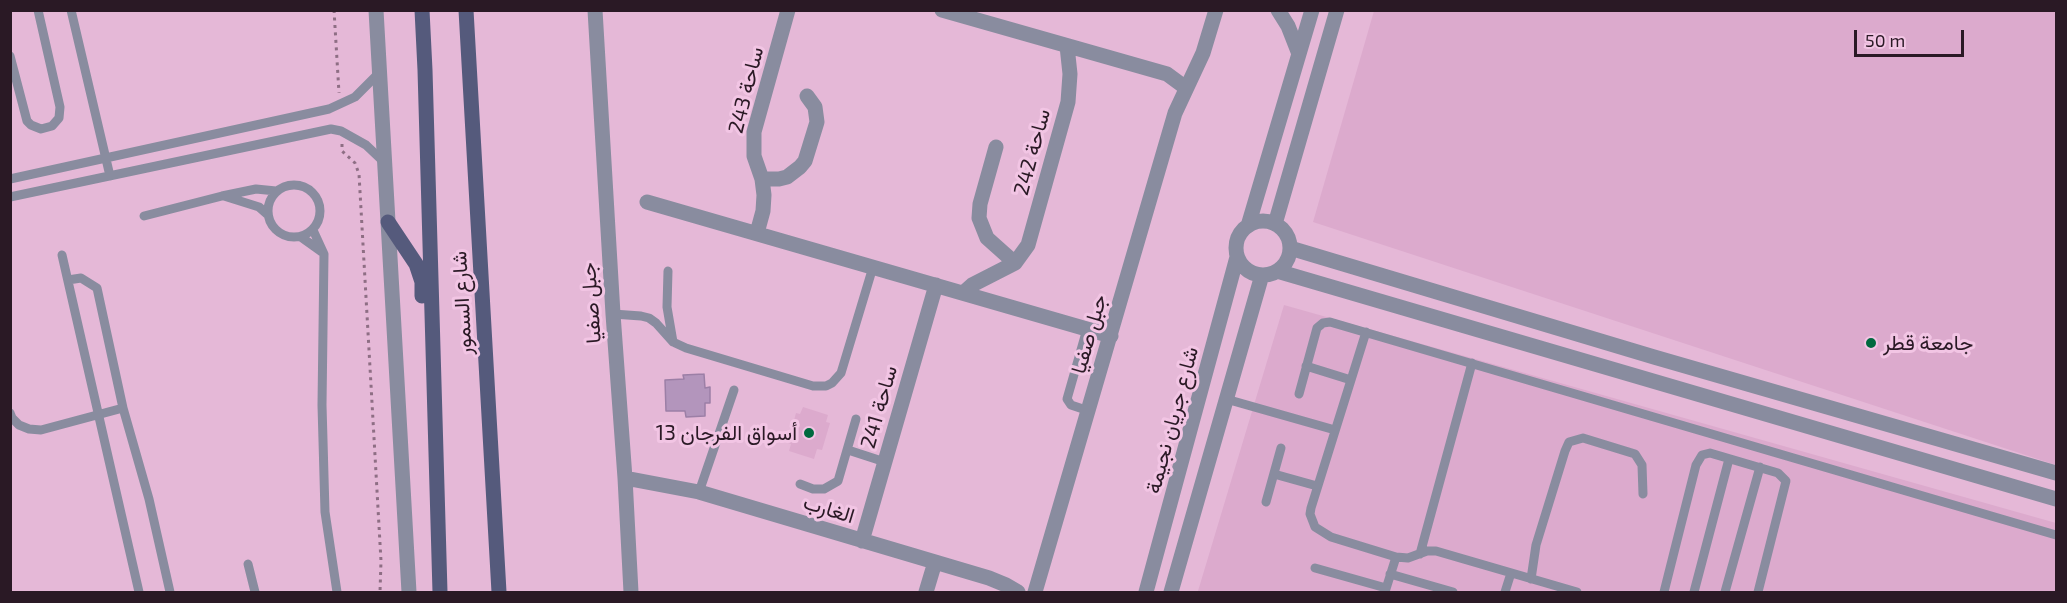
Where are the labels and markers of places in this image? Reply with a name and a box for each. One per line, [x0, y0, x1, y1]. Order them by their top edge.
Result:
place label: جامعة قطر [1883, 330, 1973, 356]
marker: جامعة قطر [1864, 336, 1878, 350]
place label: أسواق الفرجان 13 [656, 420, 797, 446]
marker: أسواق الفرجان 13 [802, 426, 816, 440]

